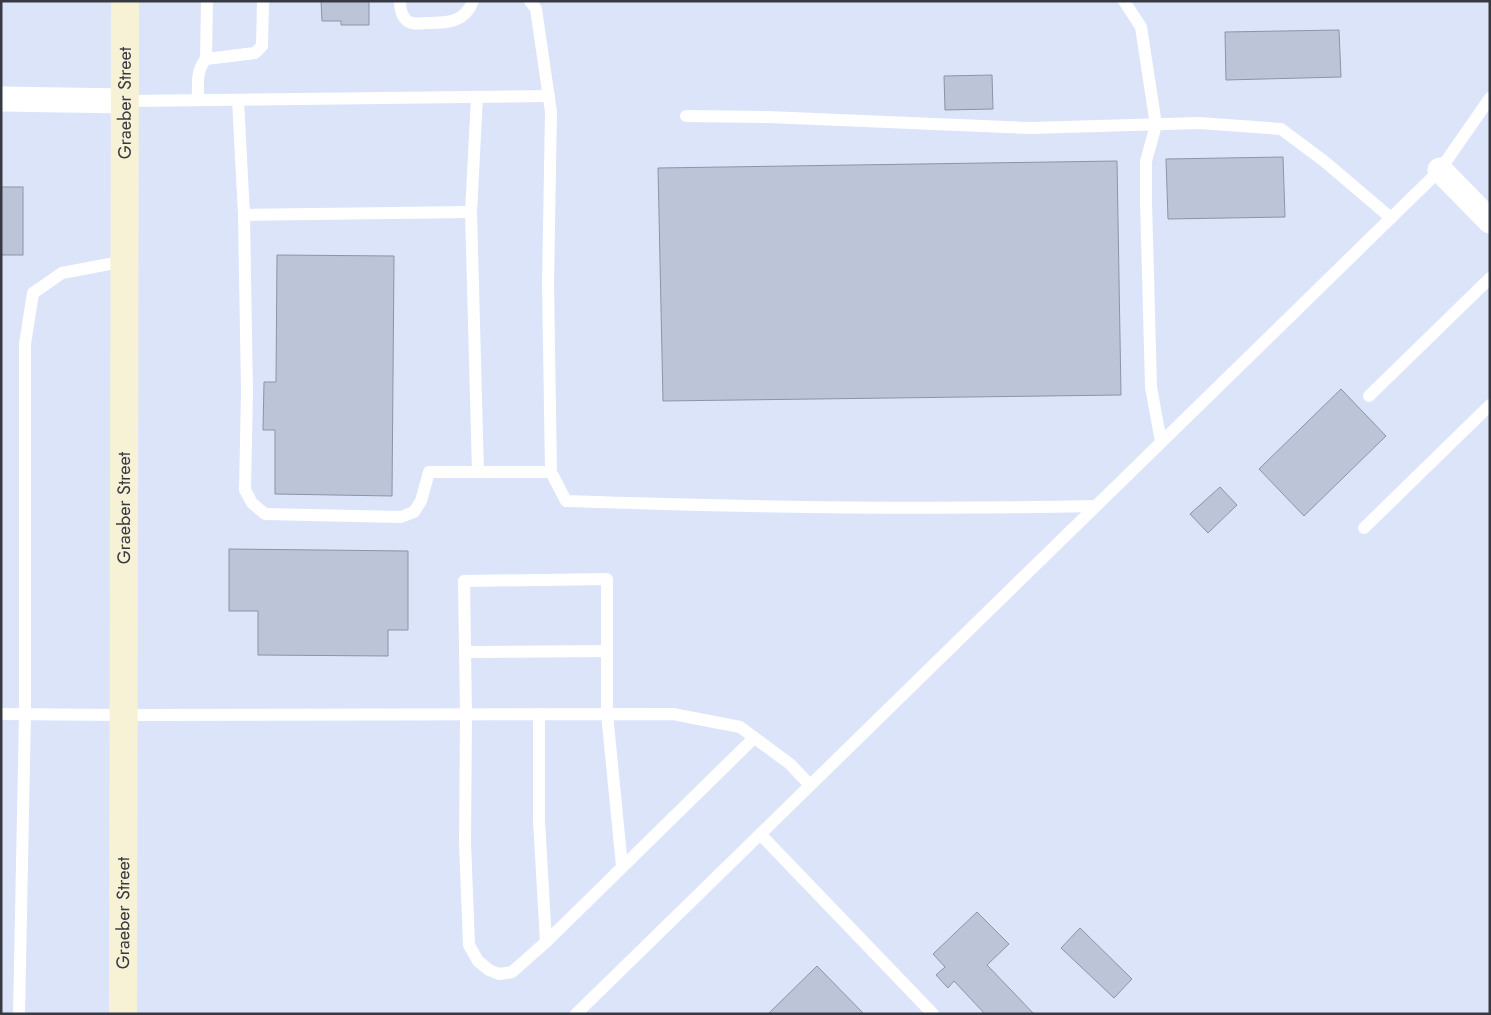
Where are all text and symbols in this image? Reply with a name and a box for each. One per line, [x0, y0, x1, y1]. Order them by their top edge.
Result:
street label: Graeber Street [112, 46, 138, 159]
street label: Graeber Street [111, 451, 137, 564]
street label: Graeber Street [110, 856, 136, 969]

